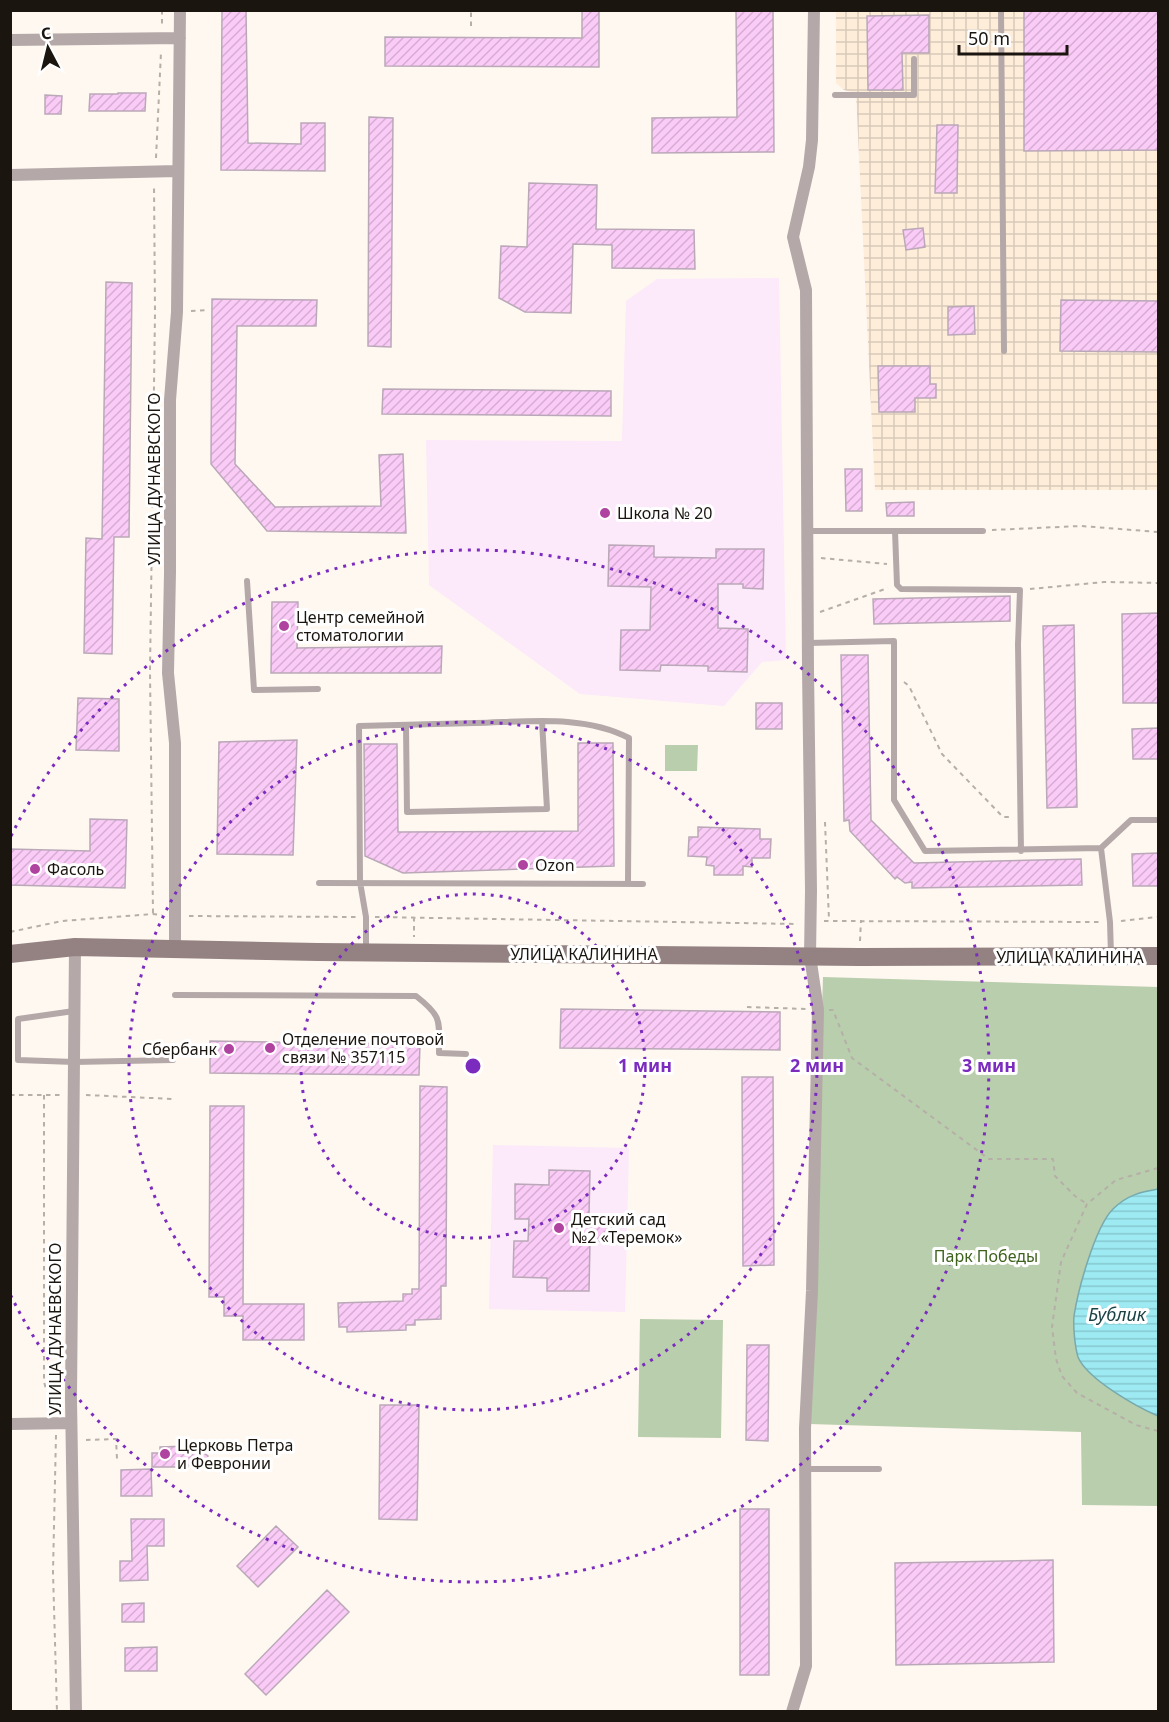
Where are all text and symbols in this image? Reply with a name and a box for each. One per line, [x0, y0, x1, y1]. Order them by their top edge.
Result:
north arrow [18, 18, 78, 78]
scale bar [959, 18, 1067, 56]
text: С [40, 22, 53, 45]
text: 50 m [968, 26, 1010, 50]
street label: УЛИЦА ДУНАЕВСКОГО [143, 393, 165, 565]
place label: Школа № 20 [617, 502, 712, 524]
marker: Школа № 20 [598, 506, 612, 520]
place label: Центр cемейной cтоматологии [296, 606, 425, 646]
marker: Центр cемейной cтоматологии [277, 619, 291, 633]
place label: Ozon [535, 854, 575, 876]
place label: Фасоль [47, 858, 104, 880]
marker: Ozon [516, 858, 530, 872]
marker: Фасоль [28, 862, 42, 876]
street label: УЛИЦА КАЛИНИНА [510, 943, 659, 965]
street label: УЛИЦА КАЛИНИНА [996, 946, 1145, 968]
place label: Отделение почтовой связи № 357115 [282, 1028, 444, 1068]
place label: Сбербанк [142, 1038, 217, 1060]
marker: Отделение почтовой связи № 357115 [263, 1041, 277, 1055]
marker: Сбербанк [222, 1042, 236, 1056]
text: 1 мин [618, 1053, 672, 1077]
text: 2 мин [790, 1053, 844, 1077]
text: 3 мин [962, 1053, 1016, 1077]
centre of rings [463, 1056, 483, 1076]
place label: Детский сад №2 «Теремок» [571, 1208, 682, 1248]
marker: Детский сад №2 «Теремок» [552, 1221, 566, 1235]
street label: УЛИЦА ДУНАЕВСКОГО [44, 1243, 66, 1415]
park label: Парк Победы [934, 1245, 1038, 1267]
water label: Бублик [1088, 1302, 1147, 1326]
place label: Церковь Петра и Февронии [177, 1434, 293, 1474]
marker: Церковь Петра и Февронии [158, 1447, 172, 1461]

